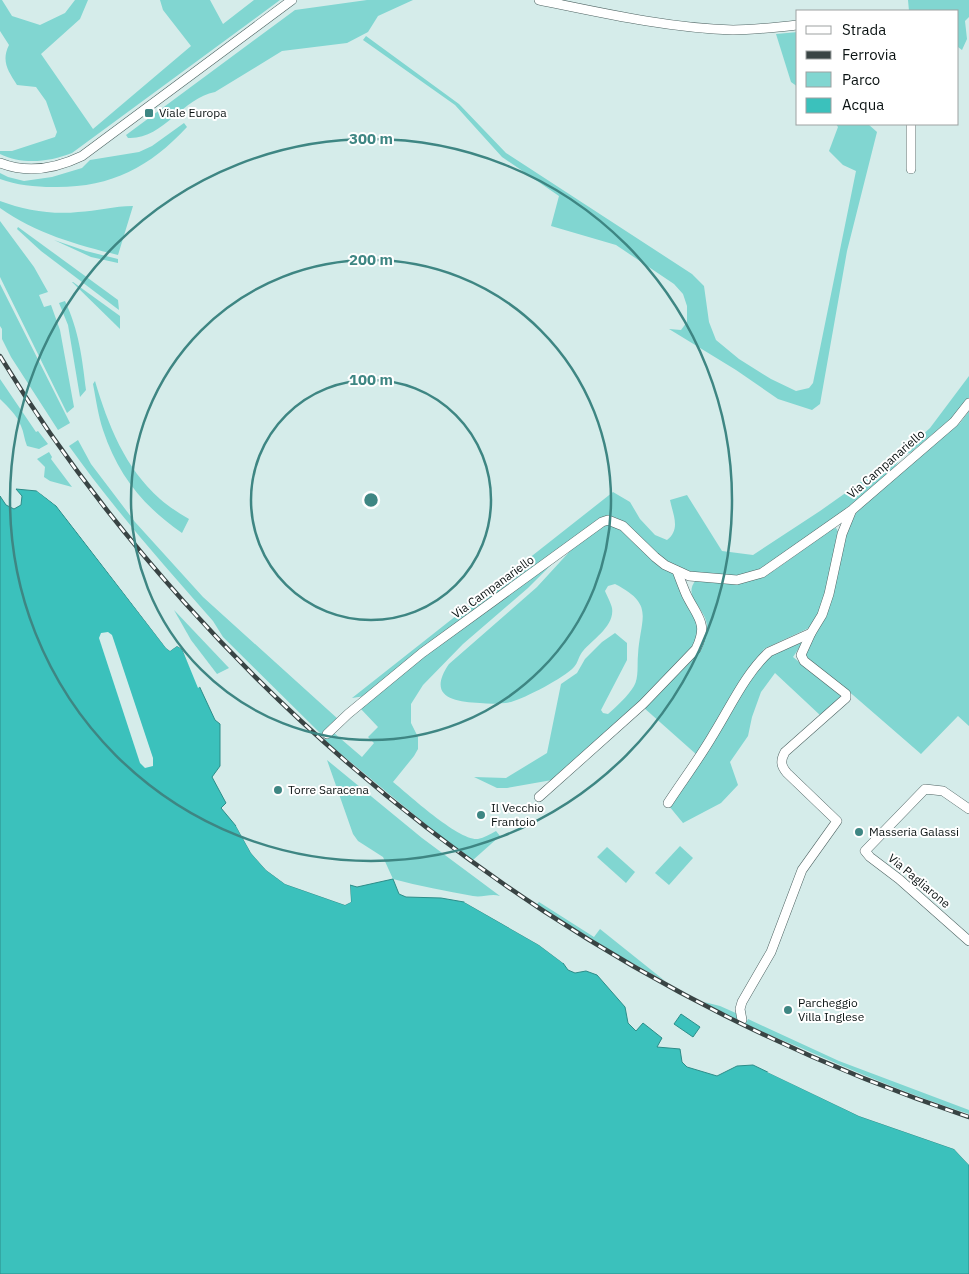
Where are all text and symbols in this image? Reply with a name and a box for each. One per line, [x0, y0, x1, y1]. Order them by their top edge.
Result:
legend [796, 10, 959, 125]
text: Strada [842, 20, 886, 39]
text: Ferrovia [842, 45, 897, 64]
text: Parco [842, 70, 880, 89]
text: Acqua [842, 95, 884, 114]
place label: Viale Europa [159, 105, 227, 120]
marker: Viale Europa [143, 107, 155, 119]
text: 300 m [349, 129, 393, 148]
text: 200 m [349, 250, 393, 269]
text: 100 m [349, 370, 393, 389]
street label: Via Campanariello [844, 426, 928, 501]
centre of rings [362, 491, 380, 509]
street label: Via Campanariello [449, 552, 537, 621]
place label: Torre Saracena [288, 782, 369, 797]
marker: Torre Saracena [272, 784, 284, 796]
place label: Il Vecchio Frantoio [491, 800, 544, 829]
marker: Il Vecchio Frantoio [475, 809, 487, 821]
place label: Masseria Galassi [869, 824, 959, 839]
marker: Masseria Galassi [853, 826, 865, 838]
street label: Via Pagliarone [885, 850, 954, 911]
place label: Parcheggio Villa Inglese [798, 995, 865, 1024]
marker: Parcheggio Villa Inglese [782, 1004, 794, 1016]

